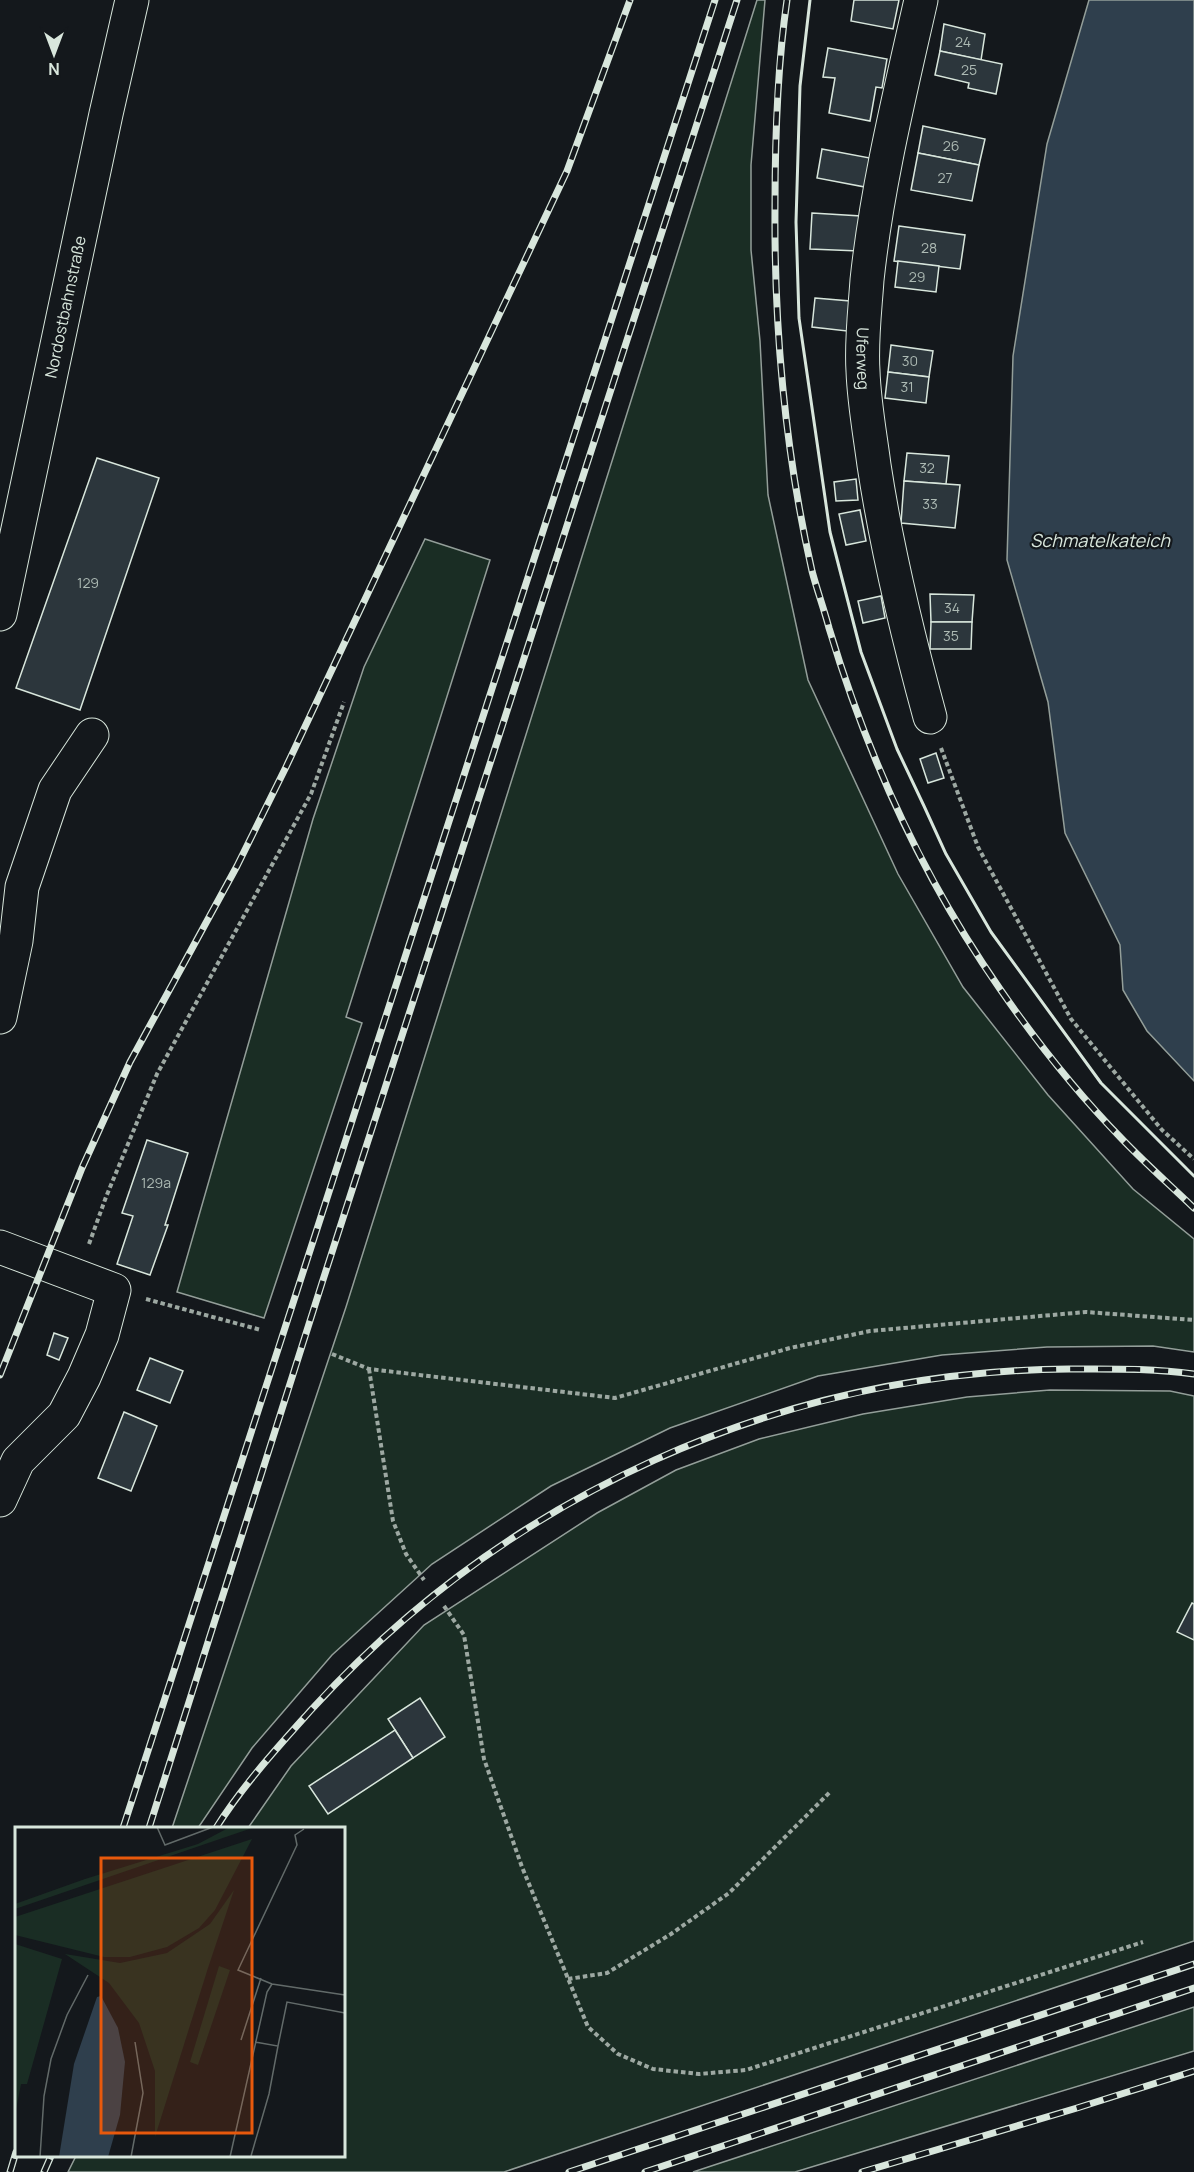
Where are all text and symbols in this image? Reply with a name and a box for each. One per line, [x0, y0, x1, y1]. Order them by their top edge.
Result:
north arrow [24, 24, 84, 84]
house number: 24 [955, 32, 971, 51]
text: N [48, 58, 60, 80]
house number: 25 [961, 60, 977, 79]
house number: 26 [943, 136, 959, 155]
house number: 27 [937, 168, 953, 187]
street label: Nordostbahnstraße [39, 233, 91, 380]
house number: 28 [921, 238, 937, 257]
house number: 29 [909, 267, 925, 286]
street label: Uferweg [851, 327, 875, 391]
house number: 30 [902, 351, 918, 370]
house number: 31 [900, 377, 914, 396]
house number: 32 [919, 458, 935, 477]
house number: 33 [922, 494, 938, 513]
water label: Schmatelkateich [1030, 528, 1171, 552]
house number: 129 [77, 573, 99, 592]
house number: 34 [944, 598, 960, 617]
house number: 35 [943, 626, 959, 645]
house number: 129a [141, 1173, 171, 1192]
inset map [15, 1827, 345, 2157]

